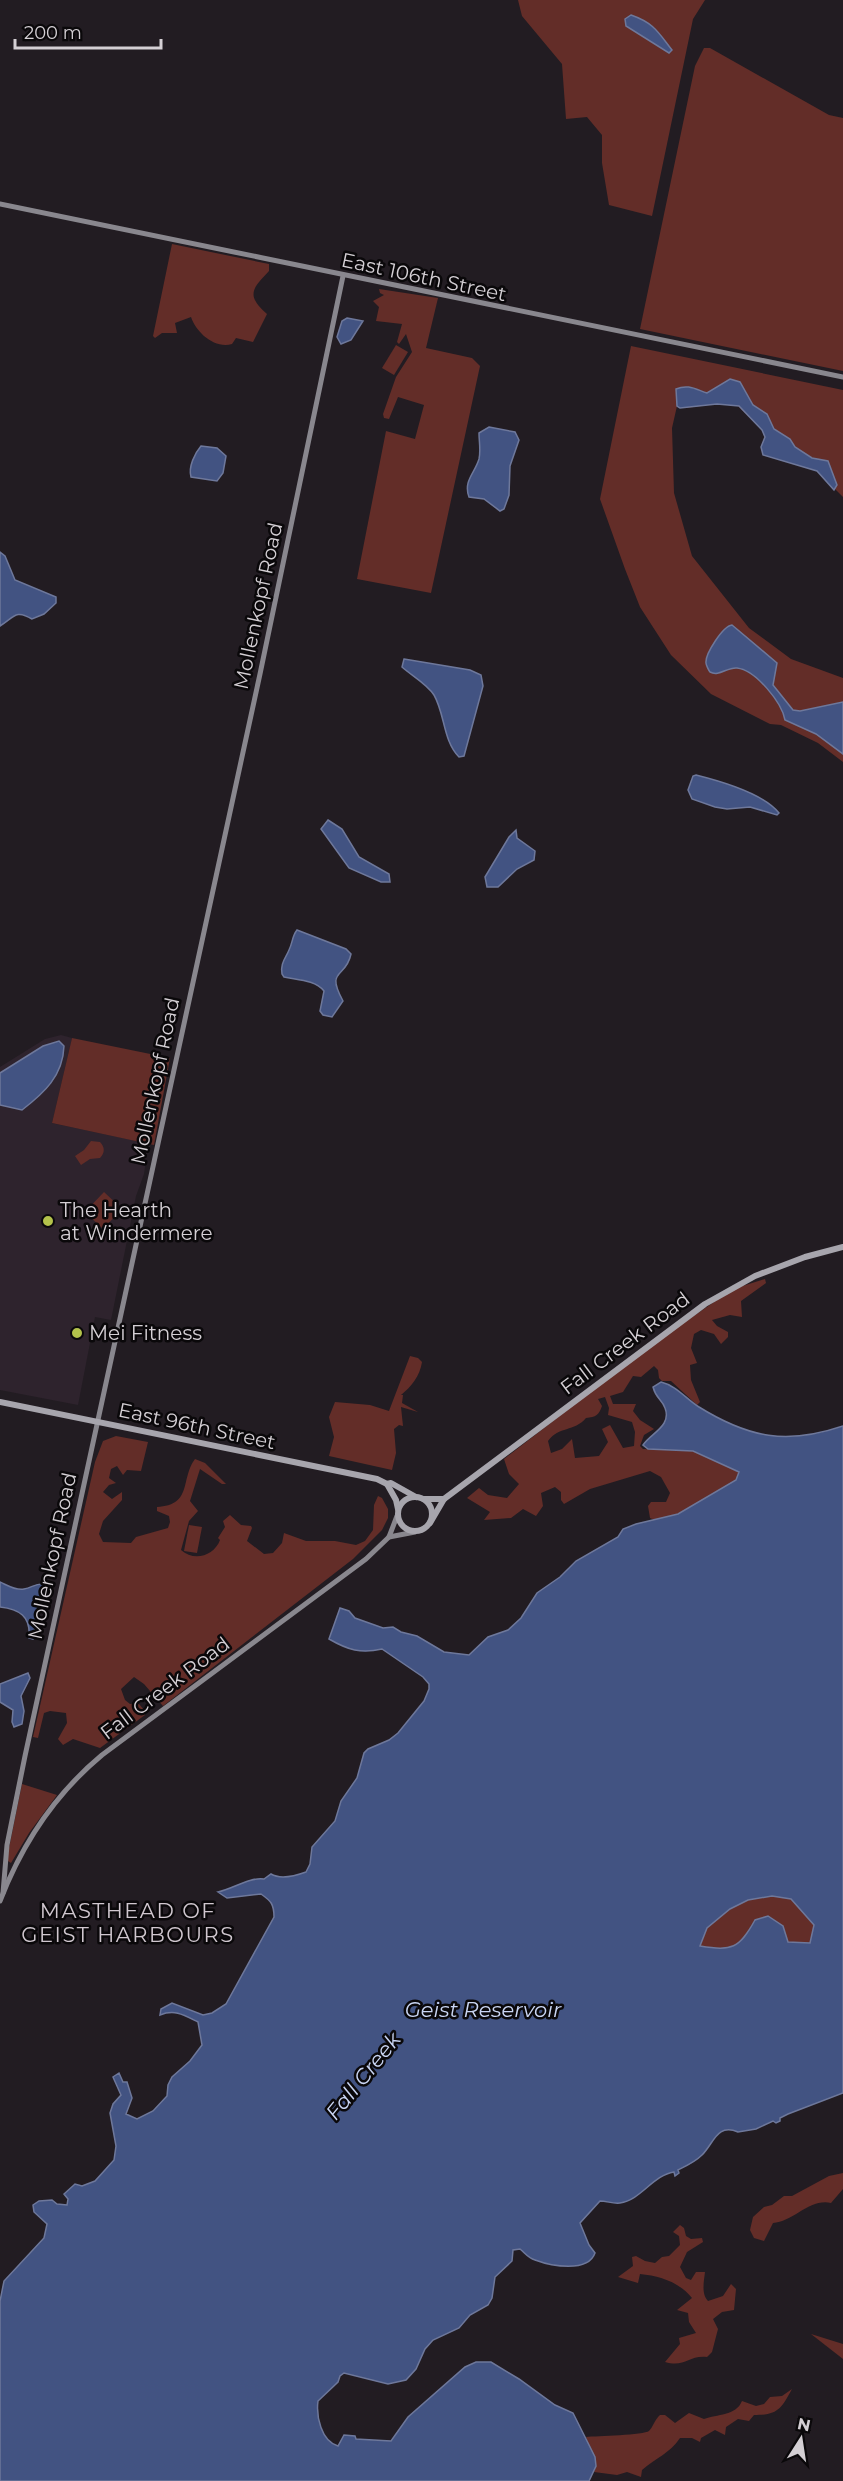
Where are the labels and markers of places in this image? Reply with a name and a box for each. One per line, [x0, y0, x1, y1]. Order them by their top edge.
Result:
place label: The Hearth at Windermere [60, 1198, 213, 1245]
marker: The Hearth at Windermere [41, 1214, 55, 1228]
place label: Mei Fitness [89, 1321, 202, 1345]
marker: Mei Fitness [70, 1326, 84, 1340]

